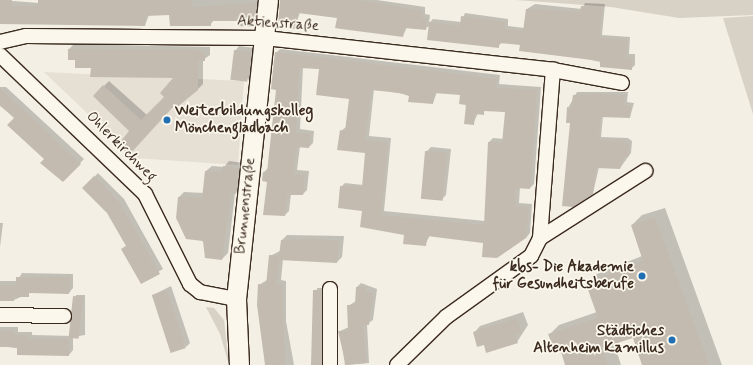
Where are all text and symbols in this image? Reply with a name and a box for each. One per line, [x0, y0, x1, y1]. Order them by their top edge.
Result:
street label: Aktienstraße [236, 12, 320, 36]
place label: Weiterbildungskolleg Mönchengladbach [175, 102, 313, 137]
street label: Ohlerkirchweg [82, 108, 160, 186]
marker: Weiterbildungskolleg Mönchengladbach [162, 115, 172, 125]
street label: Brunnenstraße [232, 157, 260, 255]
place label: kbs- Die Akademie für Gesundheitsberufe [487, 258, 634, 293]
marker: kbs- Die Akademie für Gesundheitsberufe [637, 271, 647, 281]
place label: Städtiches Altenheim Kamillus [535, 322, 664, 357]
marker: Städtiches Altenheim Kamillus [667, 335, 677, 345]

